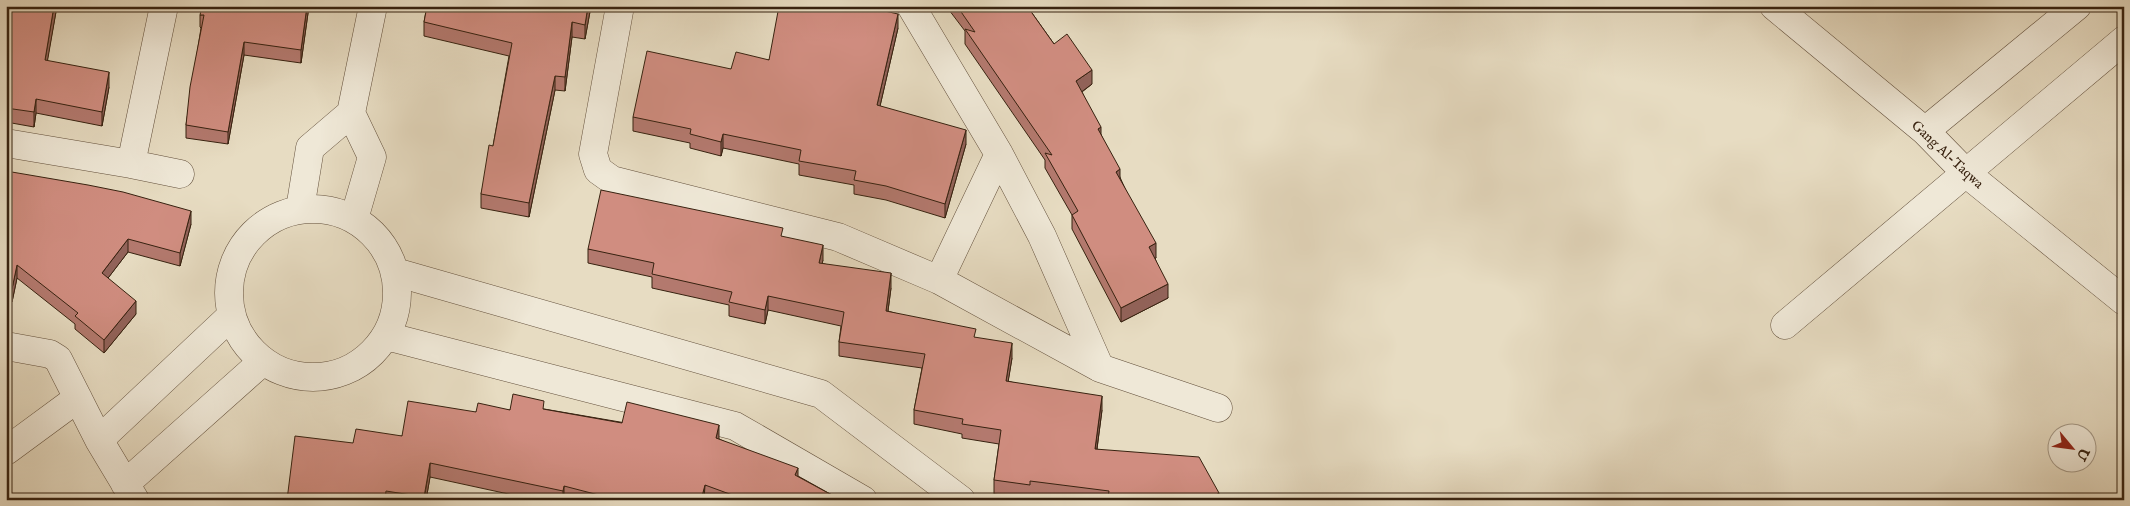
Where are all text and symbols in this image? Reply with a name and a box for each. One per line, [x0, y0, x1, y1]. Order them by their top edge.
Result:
street label: Gang Al-Taqwa [1907, 117, 1988, 193]
north arrow [2048, 424, 2098, 474]
text: U [2071, 443, 2094, 464]

